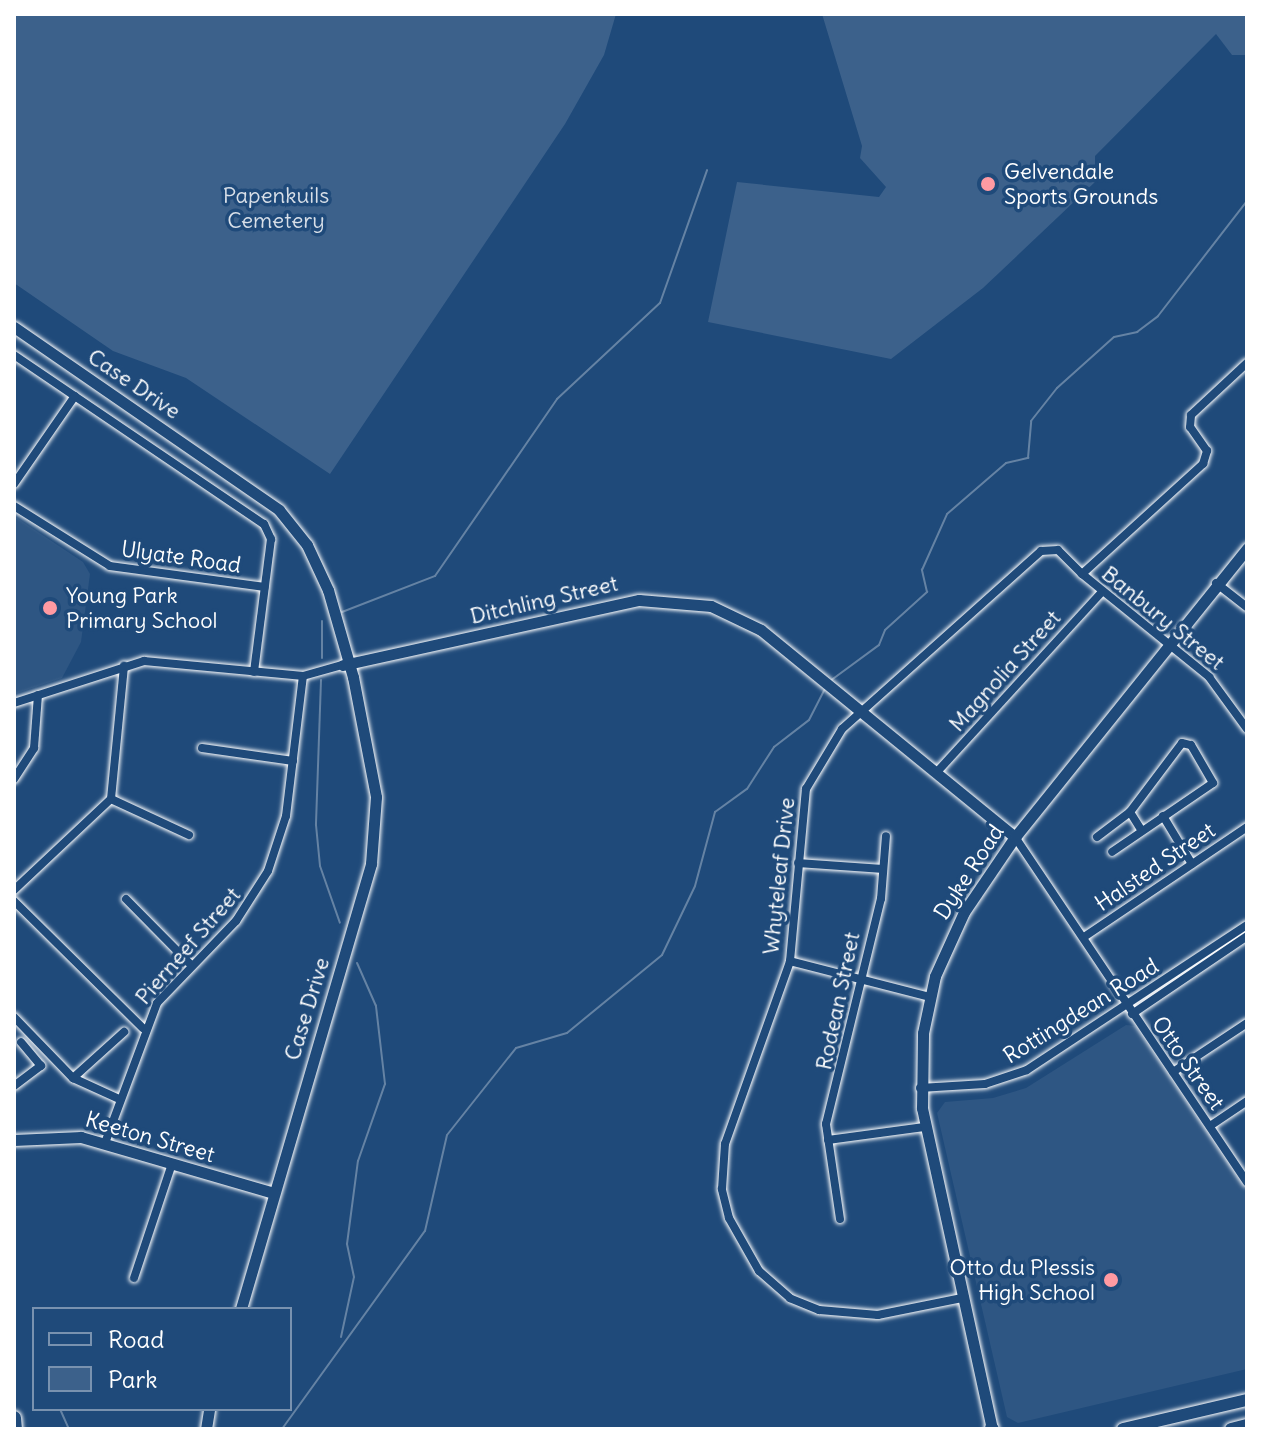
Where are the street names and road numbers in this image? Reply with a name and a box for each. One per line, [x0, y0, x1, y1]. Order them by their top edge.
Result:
street label: Case Drive [83, 343, 185, 425]
street label: Ulyate Road [119, 536, 243, 578]
street label: Banbury Street [1096, 561, 1230, 675]
street label: Ditchling Street [468, 570, 620, 630]
street label: Magnolia Street [944, 605, 1066, 737]
street label: Whyteleaf Drive [758, 796, 800, 956]
street label: Halsted Street [1090, 817, 1220, 917]
street label: Dyke Road [929, 820, 1009, 924]
street label: Pierneef Street [130, 882, 246, 1010]
street label: Rodean Street [811, 930, 865, 1072]
street label: Rottingdean Road [999, 953, 1163, 1069]
street label: Case Drive [279, 954, 335, 1064]
street label: Otto Street [1146, 1011, 1230, 1115]
street label: Keeton Street [82, 1106, 218, 1168]

